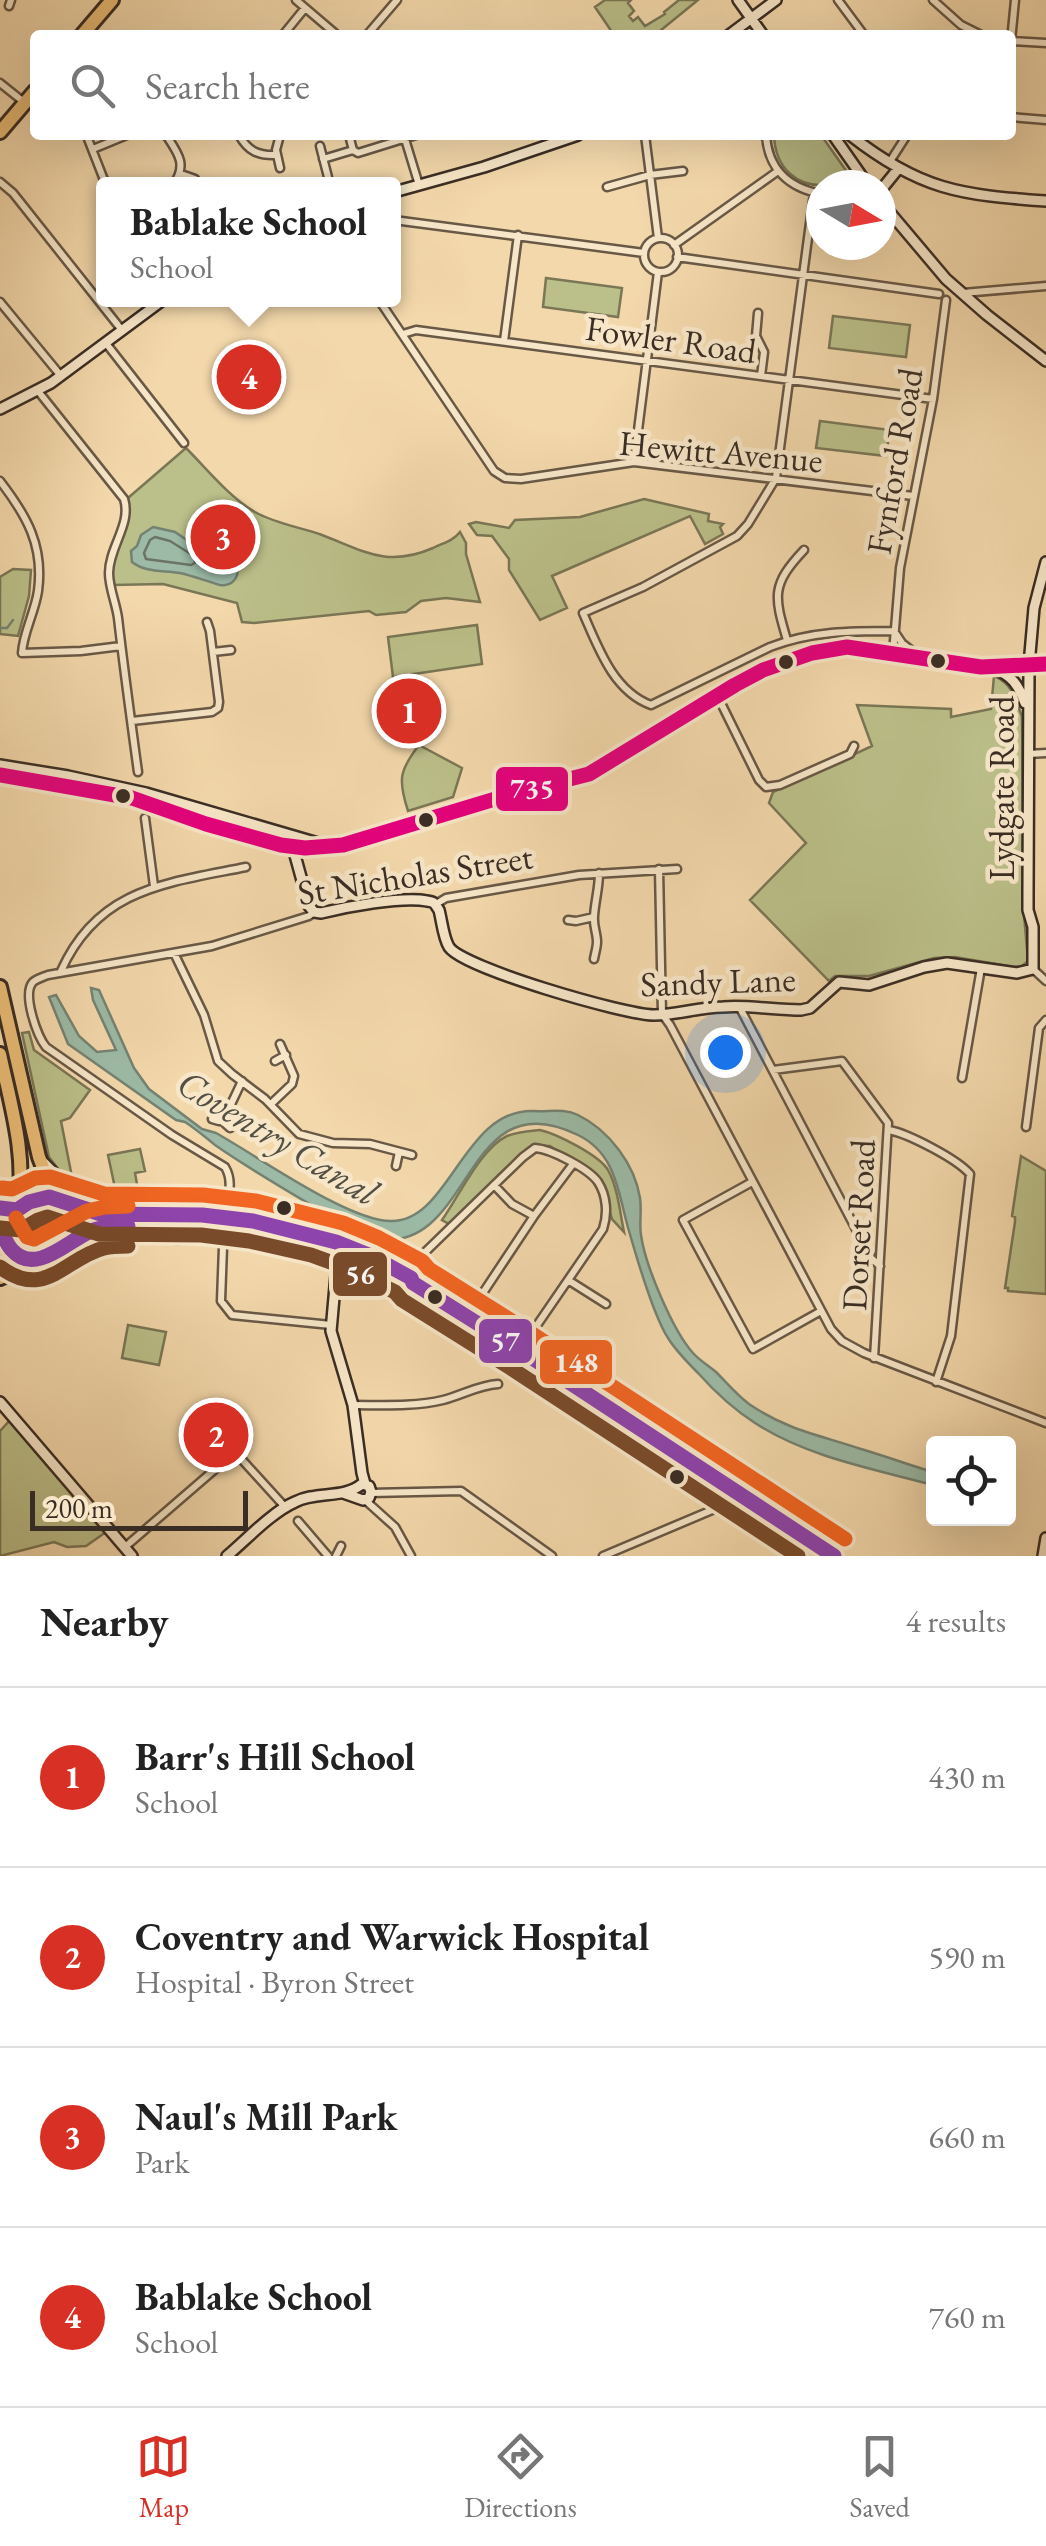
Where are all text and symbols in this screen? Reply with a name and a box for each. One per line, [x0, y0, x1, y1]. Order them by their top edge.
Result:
search box [30, 30, 1016, 140]
icon: search [65, 58, 120, 113]
text: Search here [145, 61, 310, 110]
north arrow [806, 170, 896, 260]
popup [96, 177, 401, 307]
text: Bablake School [130, 197, 367, 246]
text: School [130, 246, 213, 288]
street label: Fowler Road [583, 305, 759, 373]
pin: 4 [216, 340, 282, 414]
street label: Fynford Road [856, 364, 933, 557]
street label: Hewitt Avenue [617, 420, 825, 482]
pin: 3 [190, 500, 256, 574]
unlabelled marker [928, 651, 948, 671]
unlabelled marker [776, 652, 796, 672]
pin: 1 [376, 674, 442, 748]
street label: Lydgate Road [979, 695, 1024, 880]
line badge: 735 [494, 765, 570, 813]
text: 735 [510, 770, 554, 806]
unlabelled marker [113, 786, 133, 806]
unlabelled marker [416, 810, 436, 830]
street label: St Nicholas Street [294, 833, 536, 915]
street label: Sandy Lane [640, 956, 796, 1006]
your location [700, 1027, 751, 1078]
water label: Coventry Canal [168, 1058, 389, 1217]
street label: Dorset Road [831, 1138, 885, 1312]
unlabelled marker [274, 1198, 294, 1218]
line badge: 56 [331, 1250, 389, 1298]
text: 56 [345, 1256, 375, 1292]
unlabelled marker [425, 1287, 445, 1307]
line badge: 57 [477, 1317, 534, 1365]
text: 57 [490, 1323, 520, 1359]
line badge: 148 [538, 1338, 614, 1386]
text: 148 [554, 1344, 598, 1380]
pin: 2 [184, 1398, 248, 1472]
map controls [926, 1436, 1016, 1526]
button: locate [926, 1436, 1016, 1526]
unlabelled marker [667, 1467, 687, 1487]
scale bar [30, 1486, 248, 1530]
text: 200 m [45, 1490, 113, 1526]
text: Nearby [40, 1594, 169, 1649]
text: 4 results [906, 1600, 1006, 1642]
text: Barr's Hill School [135, 1732, 415, 1781]
text: 1 [64, 1756, 81, 1798]
text: 430 m [929, 1756, 1006, 1798]
text: School [135, 1781, 218, 1823]
text: Coventry and Warwick Hospital [135, 1912, 649, 1961]
text: 2 [64, 1936, 81, 1978]
text: 590 m [929, 1936, 1006, 1978]
text: Hospital · Byron Street [135, 1961, 414, 2003]
text: Naul's Mill Park [135, 2092, 397, 2141]
text: 3 [64, 2116, 81, 2158]
text: 660 m [929, 2116, 1006, 2158]
text: Park [135, 2141, 190, 2183]
text: Bablake School [135, 2272, 372, 2321]
text: 4 [64, 2296, 81, 2338]
text: 760 m [929, 2296, 1006, 2338]
text: School [135, 2321, 218, 2363]
tab: Map [136, 2429, 191, 2525]
tab: Directions [464, 2429, 577, 2525]
tab: Saved [850, 2429, 910, 2525]

